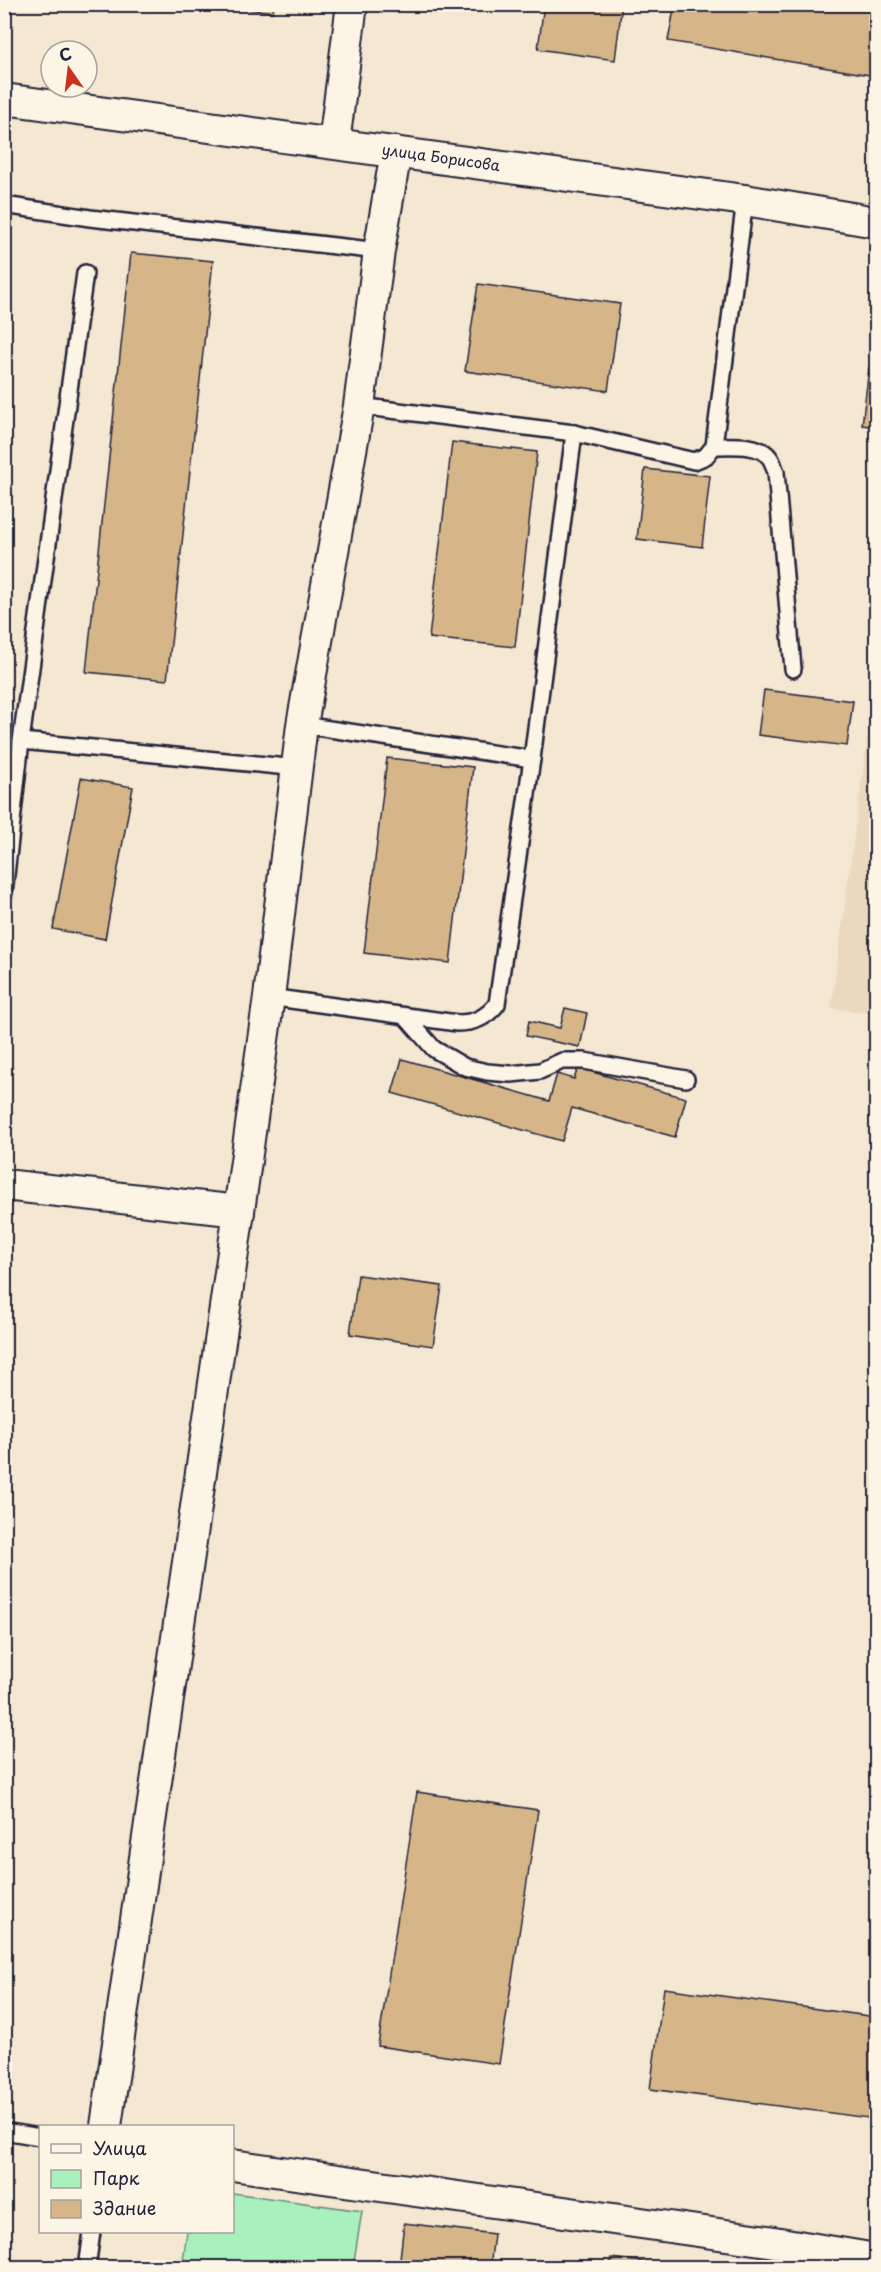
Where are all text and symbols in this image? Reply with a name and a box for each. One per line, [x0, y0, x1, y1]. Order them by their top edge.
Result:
north arrow [39, 39, 99, 99]
text: С [56, 40, 74, 67]
street label: улица Борисова [381, 137, 502, 176]
legend [39, 2125, 234, 2233]
text: Улица [93, 2134, 147, 2161]
text: Парк [93, 2164, 140, 2191]
text: Здание [93, 2194, 156, 2221]

